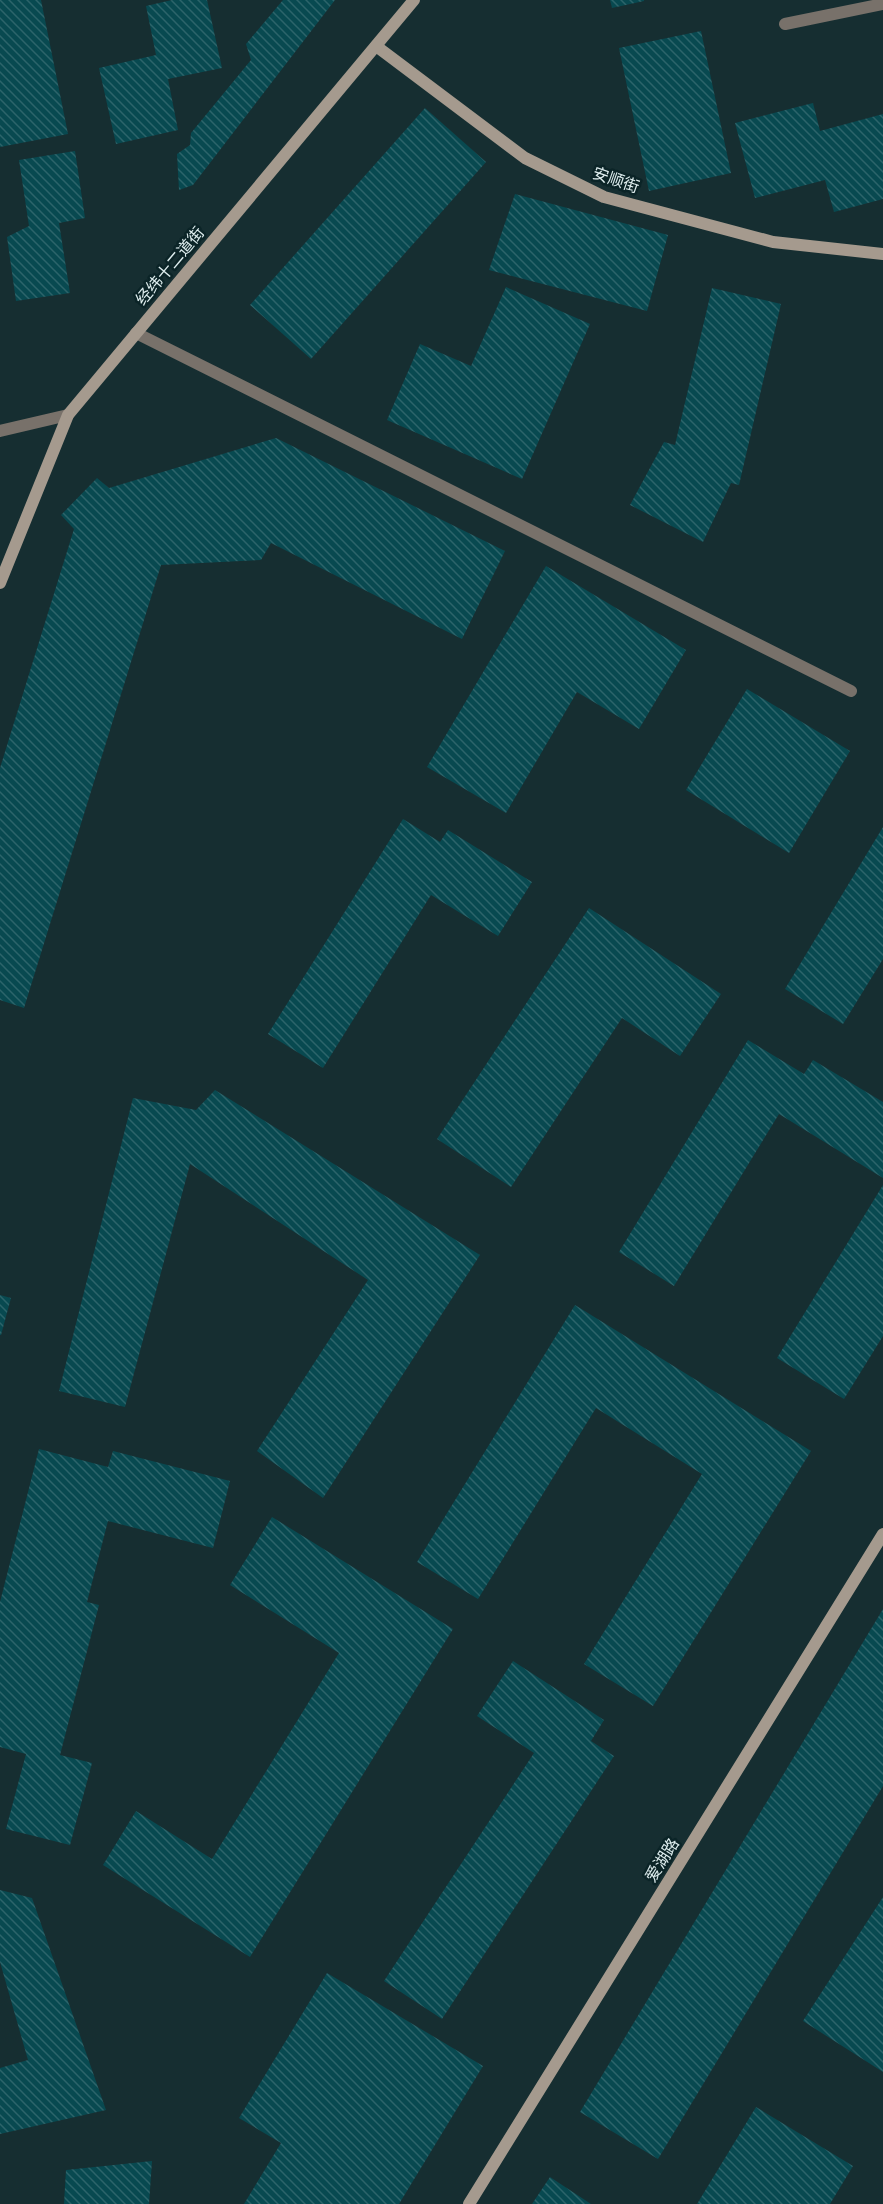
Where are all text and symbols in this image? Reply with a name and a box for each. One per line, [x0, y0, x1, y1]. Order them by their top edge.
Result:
street label: 安顺街 [590, 163, 642, 197]
street label: 经纬十二道街 [132, 223, 208, 309]
street label: 爱湖路 [641, 1835, 683, 1885]

